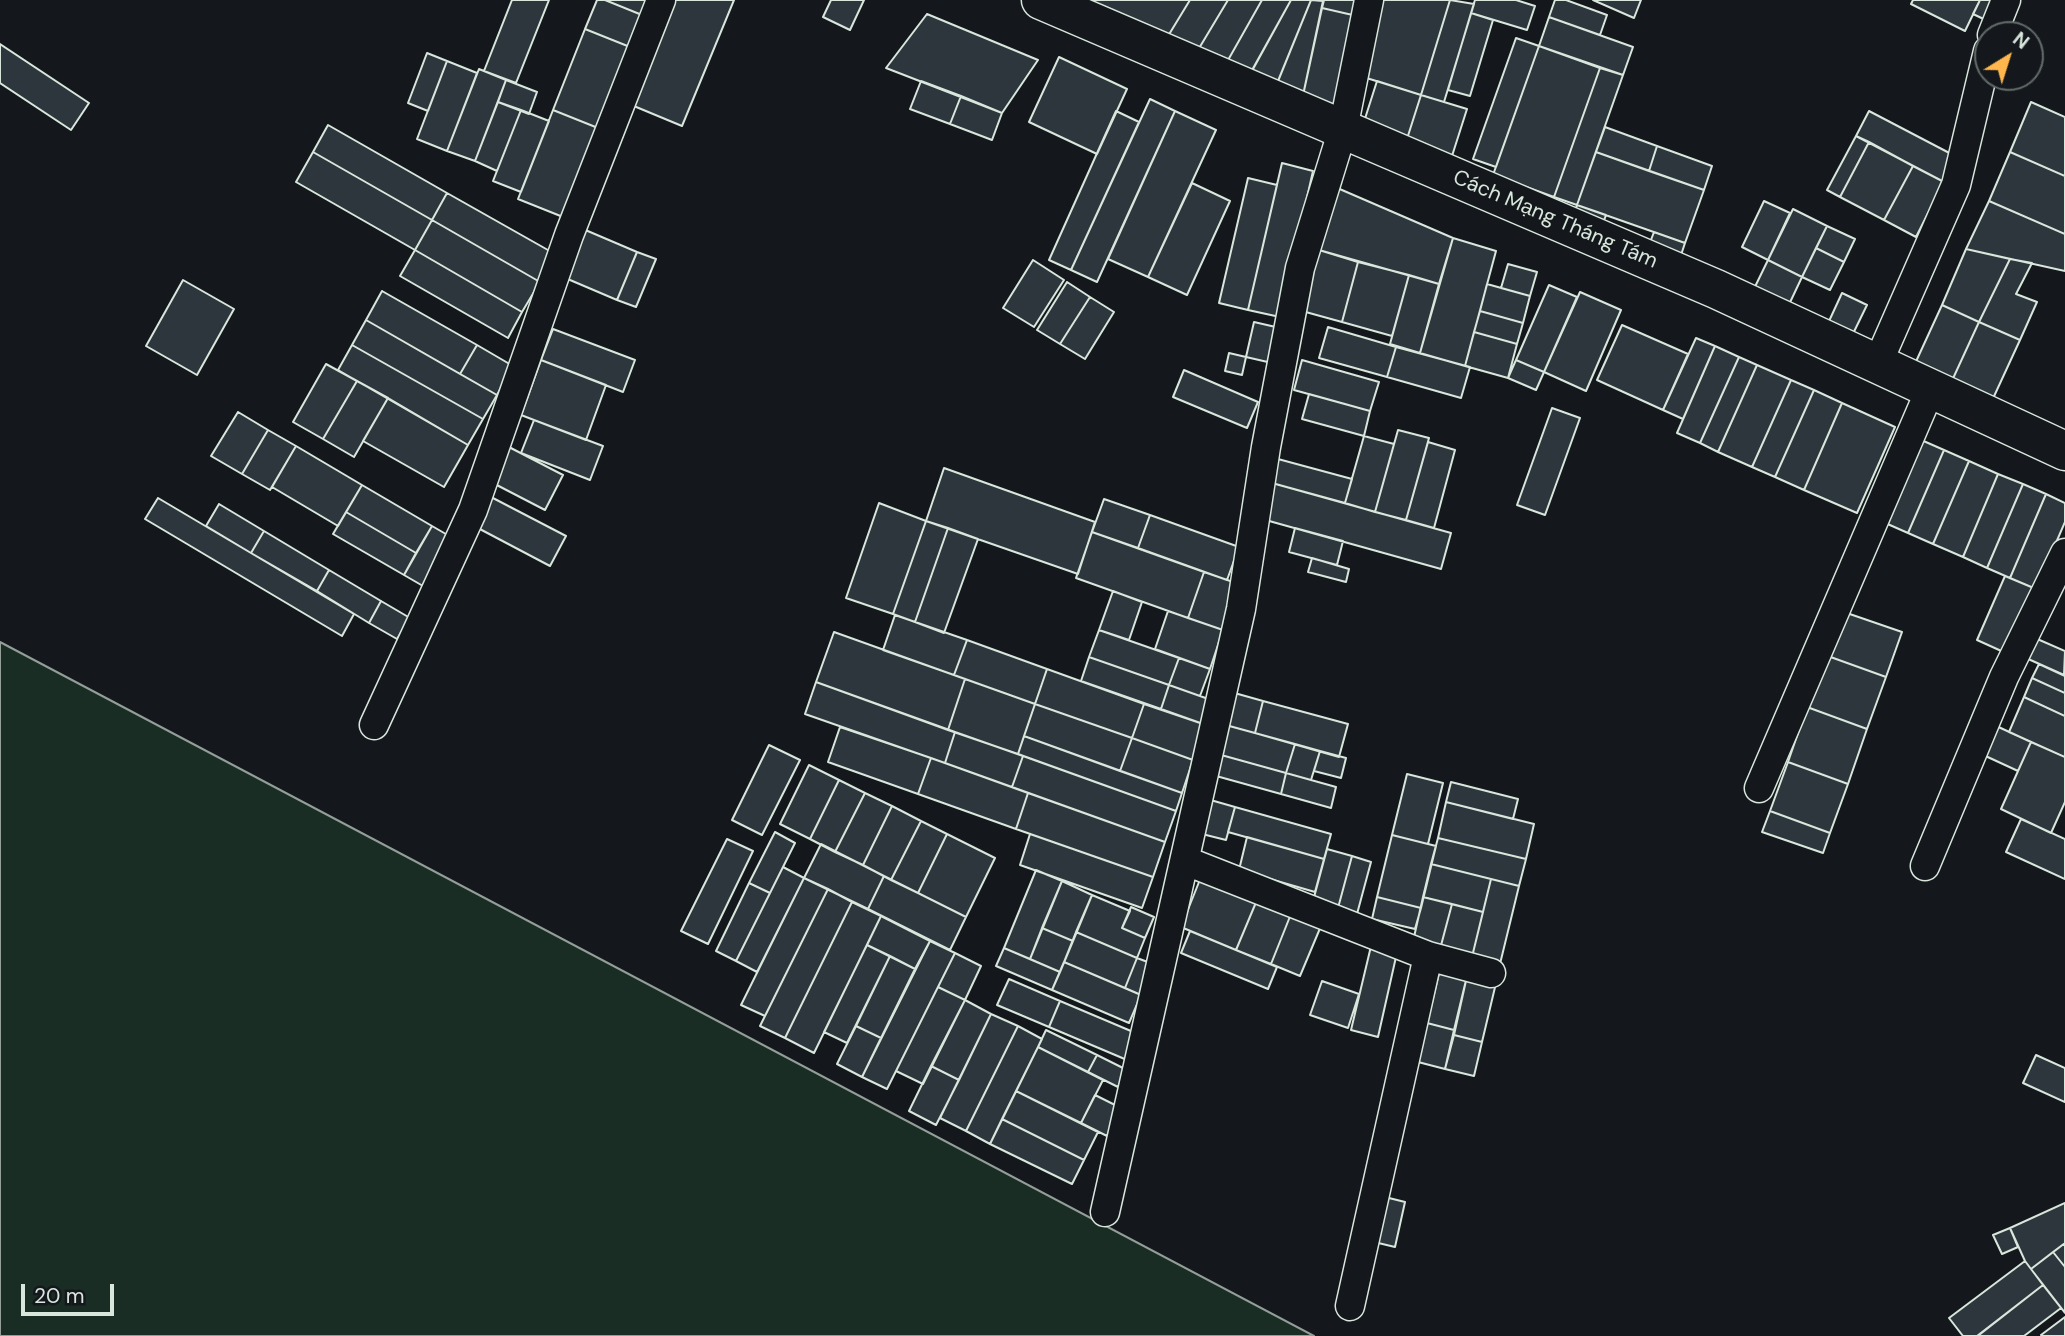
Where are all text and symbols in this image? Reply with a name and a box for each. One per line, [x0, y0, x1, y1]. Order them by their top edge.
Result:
north arrow [1974, 21, 2044, 91]
text: N [2008, 27, 2034, 55]
street label: Cách Mạng Tháng Tám [1449, 165, 1661, 275]
scale bar [24, 1270, 117, 1314]
text: 20 m [34, 1282, 85, 1310]

